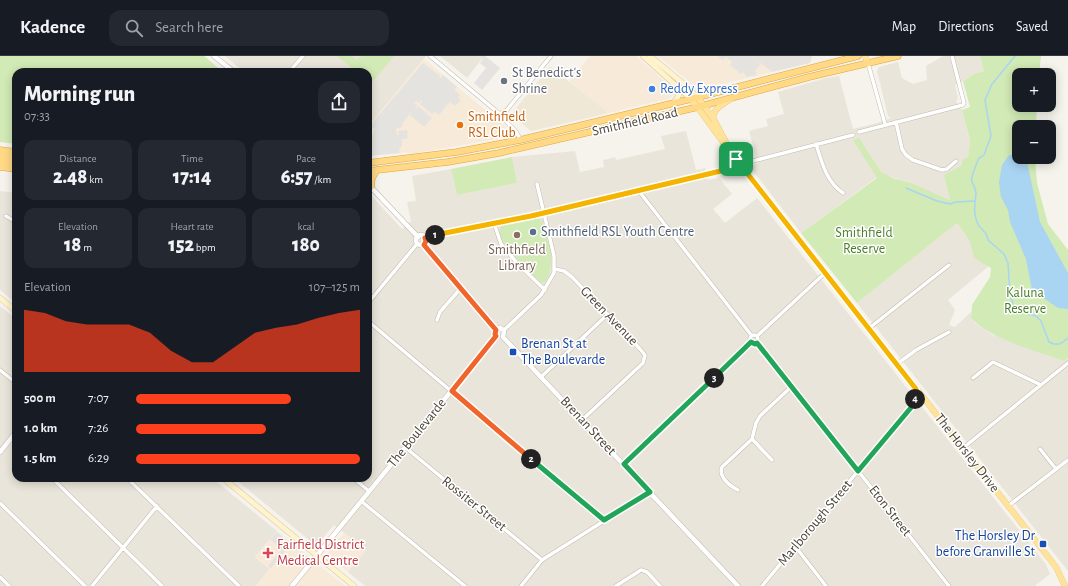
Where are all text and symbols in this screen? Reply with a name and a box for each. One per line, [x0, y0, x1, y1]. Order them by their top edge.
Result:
search box [109, 10, 389, 46]
icon: search [123, 17, 145, 39]
text: Kadence [20, 18, 85, 37]
text: Search here [155, 20, 223, 35]
text: Map [892, 20, 916, 34]
text: Directions [938, 20, 994, 34]
text: Saved [1016, 20, 1048, 34]
place label: St Benedict's Shrine [512, 66, 581, 96]
map controls [1012, 68, 1056, 164]
button: + [1012, 68, 1056, 112]
marker: St Benedict's Shrine [499, 76, 509, 86]
button: share [318, 81, 360, 123]
place label: Reddy Express [660, 82, 738, 96]
text: Morning run [24, 83, 135, 105]
marker: Reddy Express [647, 84, 657, 94]
street label: Smithfield Road [591, 105, 679, 139]
text: 07:33 [24, 110, 50, 123]
place label: Smithfield RSL Club [468, 110, 526, 140]
marker: Smithfield RSL Club [455, 120, 465, 130]
button: − [1012, 120, 1056, 164]
pin [719, 142, 753, 176]
icon: arrive [725, 148, 747, 170]
text: Distance [59, 153, 97, 164]
text: Time [181, 153, 203, 164]
text: Pace [296, 153, 316, 164]
text: 2.48 [53, 167, 87, 187]
text: 17:14 [173, 167, 211, 187]
text: 6:57 [281, 167, 313, 187]
text: km [87, 174, 103, 185]
text: /km [313, 174, 331, 185]
text: Elevation [58, 221, 98, 232]
text: Heart rate [170, 221, 214, 232]
text: kcal [298, 221, 314, 232]
pin: 1 [425, 225, 445, 245]
place label: Smithfield RSL Youth Centre [541, 225, 694, 239]
park label: Smithfield Reserve [835, 226, 893, 256]
marker: Smithfield RSL Youth Centre [528, 227, 538, 237]
text: 1 [433, 229, 437, 240]
marker: Smithfield Library [512, 230, 522, 240]
text: 18 [64, 235, 81, 255]
text: 152 [168, 235, 194, 255]
text: 180 [292, 235, 320, 255]
text: m [81, 242, 92, 253]
text: bpm [194, 242, 216, 253]
place label: Smithfield Library [488, 243, 546, 273]
text: Elevation [24, 281, 71, 294]
text: 107–125 m [309, 281, 360, 294]
street label: Green Avenue [578, 284, 640, 348]
park label: Kaluna Reserve [1004, 286, 1046, 316]
place label: Brenan St at The Boulevarde [521, 337, 605, 367]
marker: Brenan St at The Boulevarde [508, 347, 518, 357]
pin: 3 [704, 368, 724, 388]
text: 3 [712, 372, 716, 383]
pin: 4 [905, 389, 925, 409]
text: 500 m [24, 392, 56, 405]
text: 7:07 [88, 392, 109, 405]
text: 4 [912, 393, 918, 404]
street label: Brenan Street [558, 394, 619, 458]
street label: The Boulevarde [385, 396, 449, 470]
street label: The Horsley Drive [932, 411, 1002, 495]
text: 1.0 km [24, 422, 57, 435]
text: 7:26 [88, 422, 108, 435]
pin: 2 [521, 449, 541, 469]
text: 1.5 km [24, 452, 56, 465]
text: 6:29 [88, 452, 109, 465]
text: 2 [528, 453, 534, 464]
street label: Rossiter Street [439, 474, 509, 534]
street label: Marlborough Street [775, 477, 855, 569]
street label: Eton Street [866, 483, 914, 539]
place label: The Horsley Dr before Granville St [936, 529, 1036, 559]
place label: Fairfield District Medical Centre [277, 538, 365, 568]
marker: The Horsley Dr before Granville St [1038, 539, 1048, 549]
marker: Fairfield District Medical Centre [262, 547, 274, 559]

